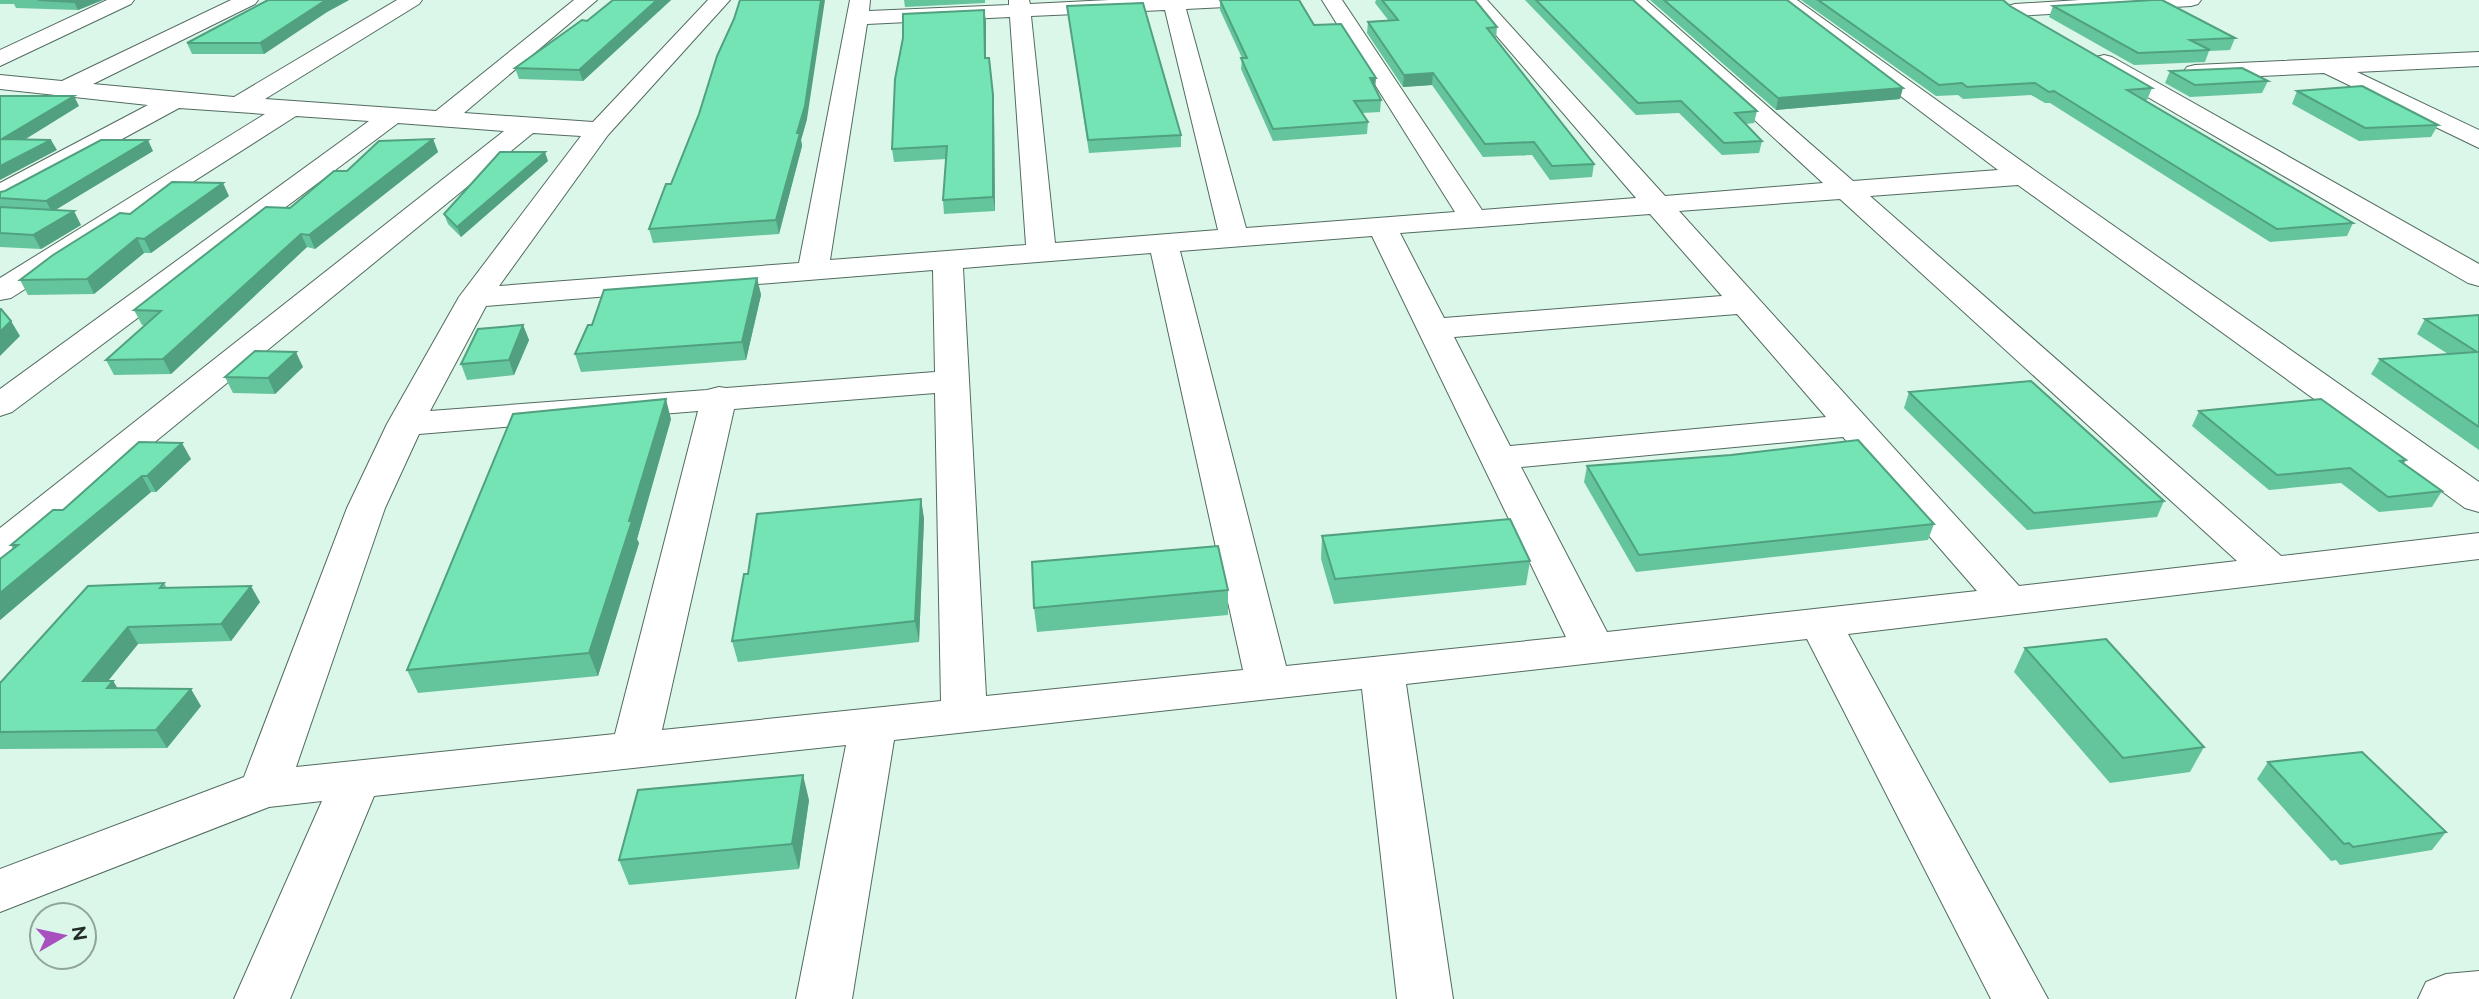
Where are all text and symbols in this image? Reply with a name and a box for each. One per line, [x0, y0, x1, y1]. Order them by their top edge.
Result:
north arrow [28, 901, 98, 971]
text: N [68, 924, 92, 942]

